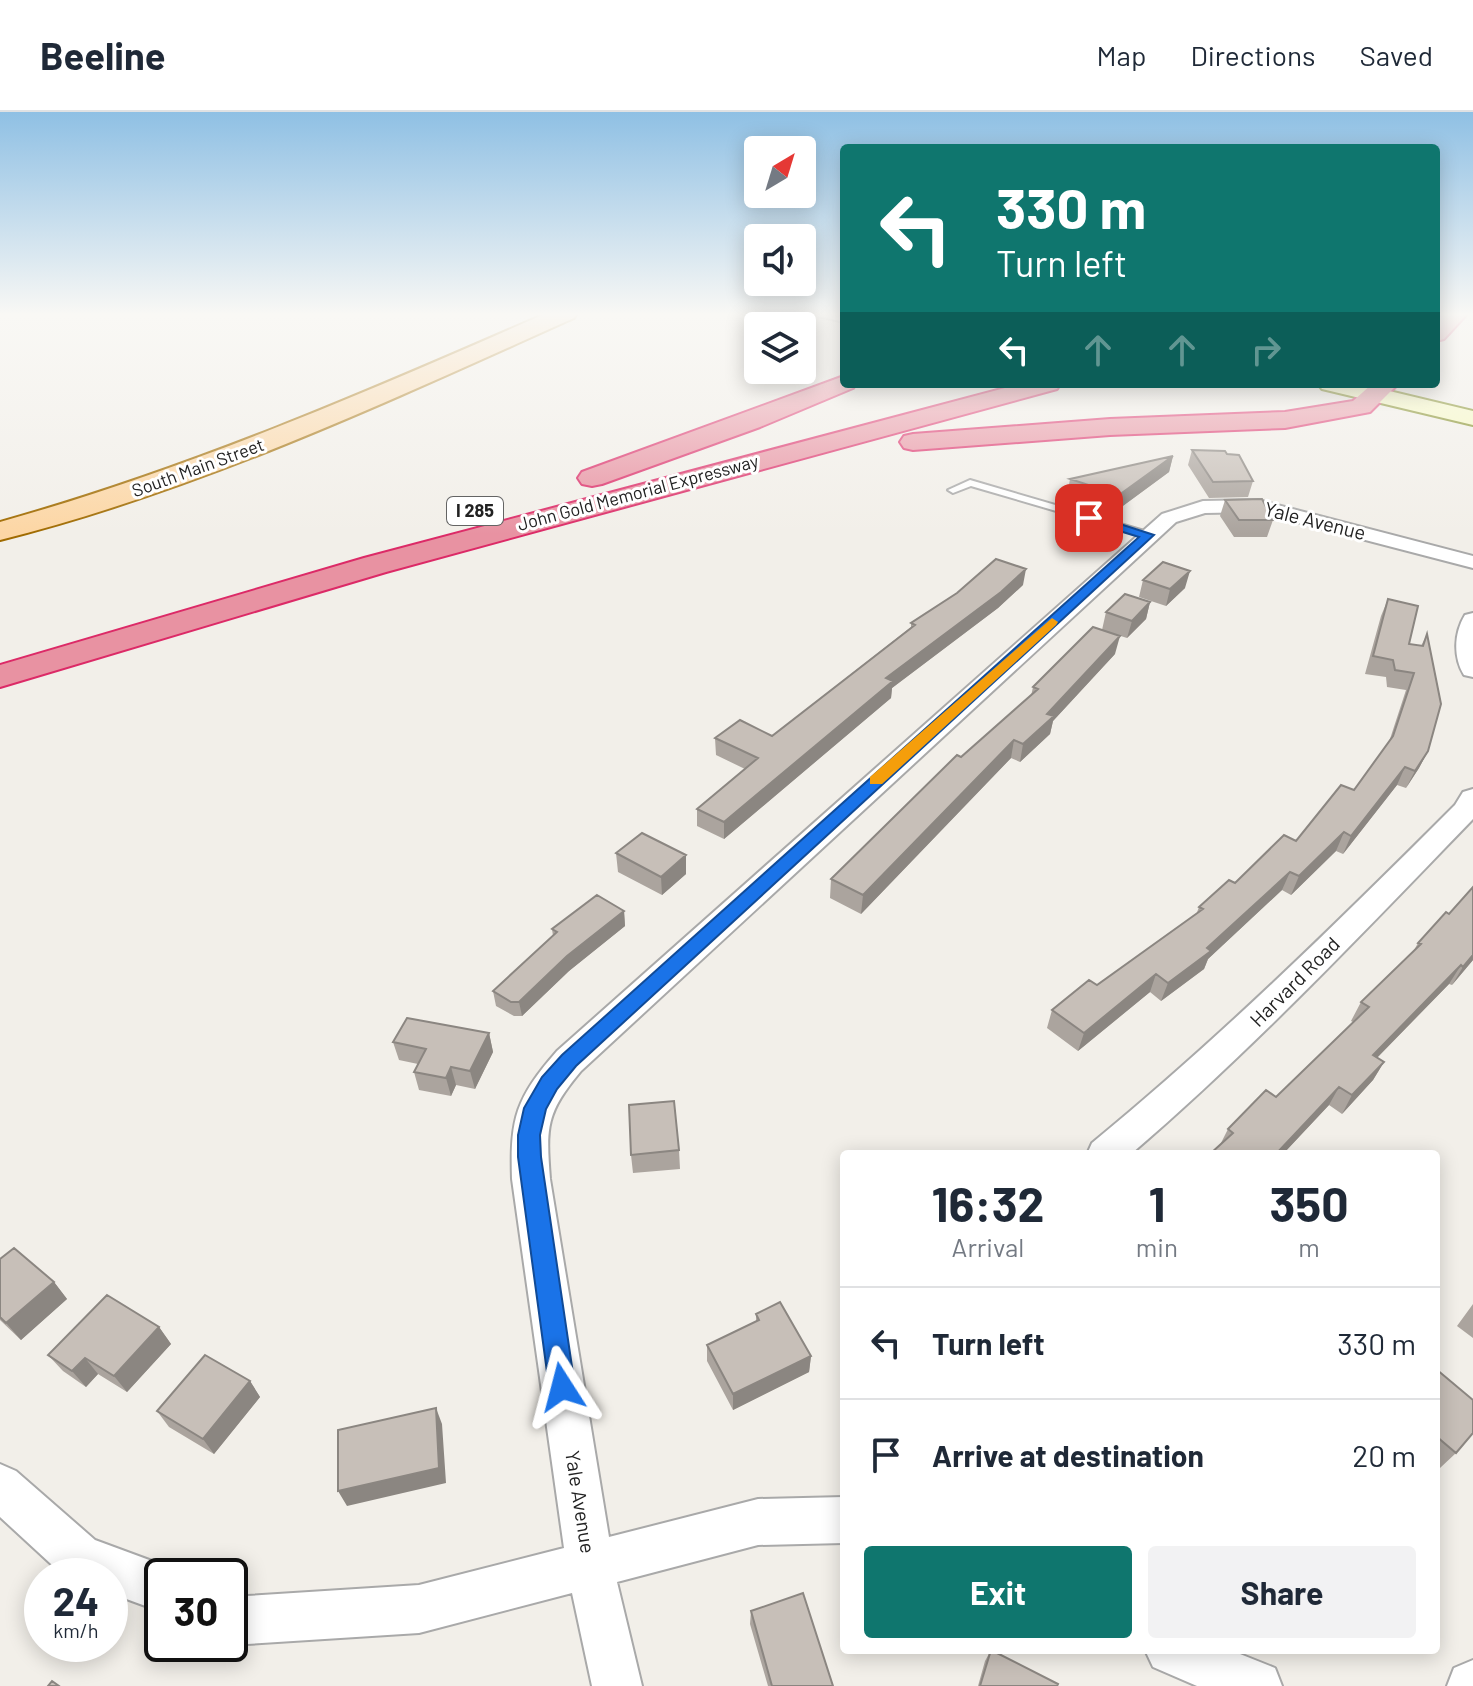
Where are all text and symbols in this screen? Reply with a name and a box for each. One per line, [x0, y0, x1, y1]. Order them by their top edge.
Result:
text: Beeline [40, 32, 165, 78]
text: Map [1097, 38, 1146, 72]
text: Directions [1190, 38, 1316, 72]
text: Saved [1360, 38, 1433, 72]
north arrow [744, 136, 816, 208]
map controls [744, 136, 816, 384]
text: 330 m [996, 173, 1146, 240]
icon: left [864, 176, 968, 280]
button: sound [744, 224, 816, 296]
text: Turn left [996, 241, 1127, 284]
button: layers [744, 312, 816, 384]
icon: left [992, 328, 1036, 372]
icon: ahead [1076, 328, 1120, 372]
icon: ahead [1160, 328, 1204, 372]
icon: right [1244, 328, 1288, 372]
street label: South Main Street [129, 433, 267, 501]
street label: John Gold Memorial Expressway [515, 449, 761, 535]
pin [1055, 484, 1123, 552]
icon: arrive [1067, 496, 1111, 540]
street label: Yale Avenue [1262, 496, 1368, 544]
road number: I 285 [447, 497, 503, 525]
street label: Harvard Road [1244, 931, 1344, 1031]
text: 16:32 [931, 1174, 1044, 1232]
text: 1 [1148, 1174, 1165, 1232]
text: 350 [1269, 1174, 1349, 1232]
text: Arrival [952, 1231, 1024, 1262]
text: min [1136, 1231, 1178, 1262]
text: m [1298, 1231, 1320, 1262]
icon: left [864, 1321, 908, 1365]
text: Turn left [932, 1325, 1045, 1361]
text: 330 m [1337, 1325, 1416, 1361]
position arrow [520, 1345, 604, 1429]
icon: arrive [864, 1433, 908, 1477]
text: Arrive at destination [932, 1437, 1204, 1473]
text: 20 m [1352, 1437, 1416, 1473]
street label: Yale Avenue [561, 1449, 601, 1555]
button: Exit [864, 1546, 1132, 1638]
button: Share [1148, 1546, 1416, 1638]
speed limit sign: 30 [144, 1558, 248, 1662]
text: 24 [53, 1576, 99, 1624]
text: km/h [53, 1618, 99, 1642]

